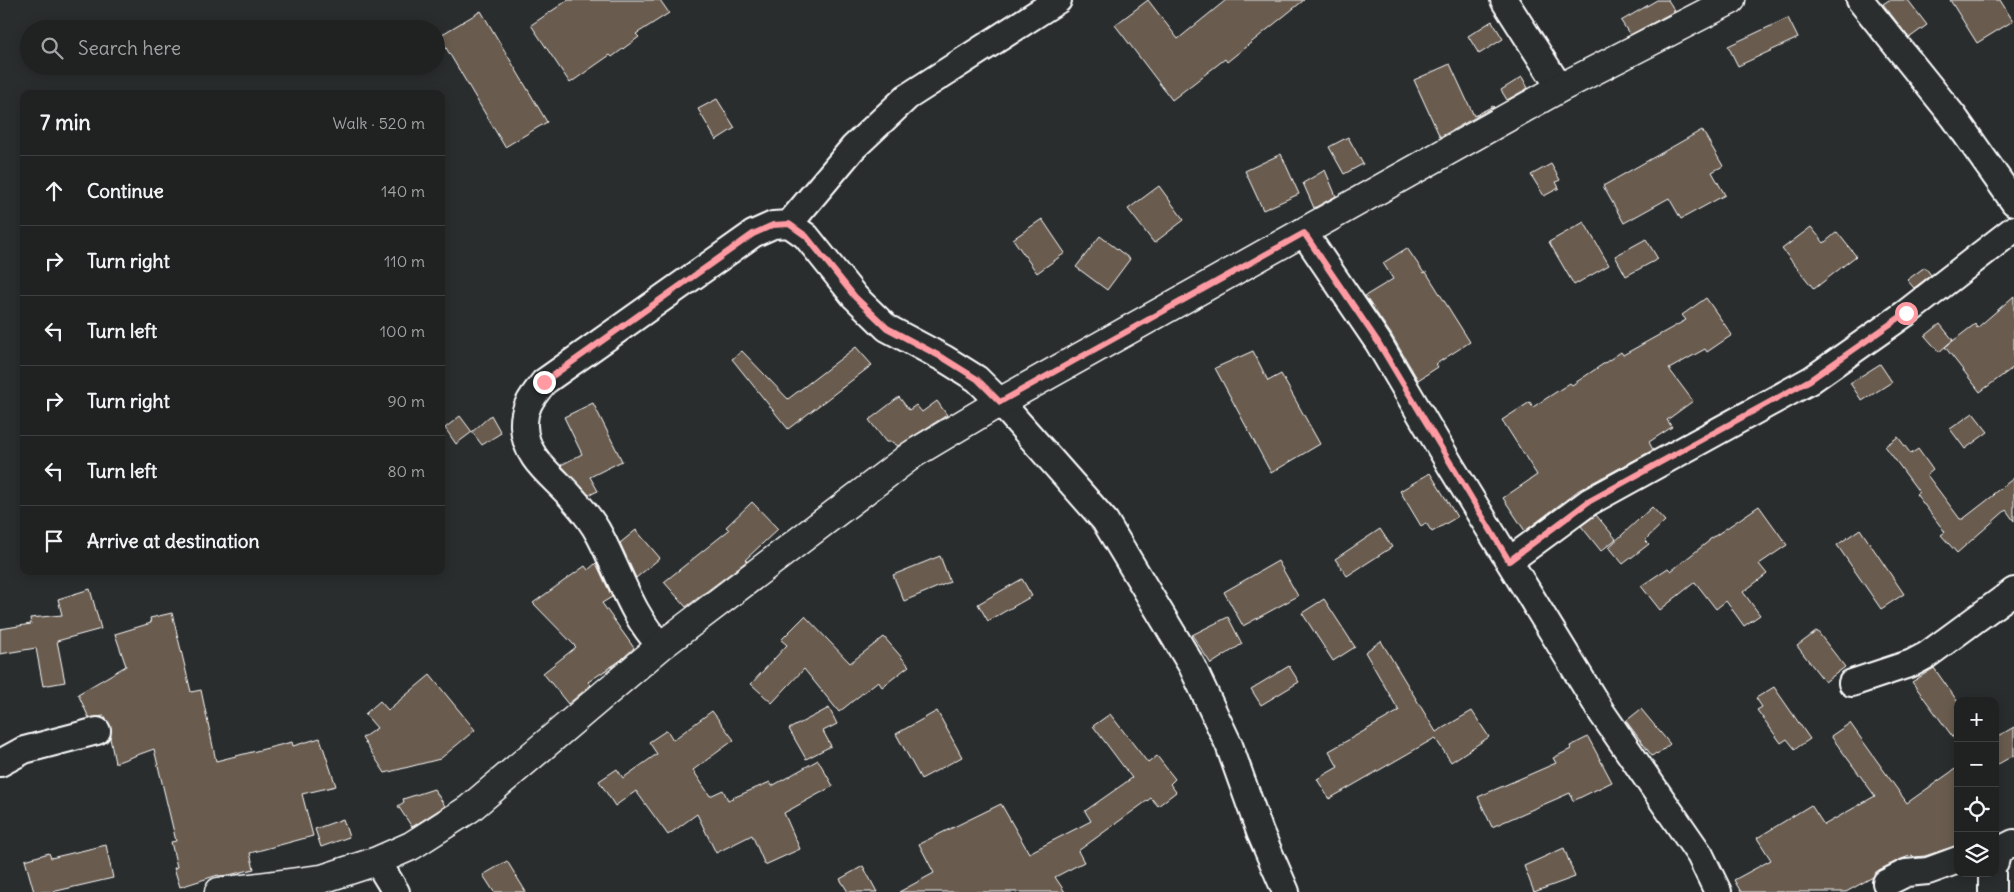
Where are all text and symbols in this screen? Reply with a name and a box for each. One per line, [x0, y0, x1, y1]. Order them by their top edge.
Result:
search box [20, 20, 445, 75]
icon: search [38, 34, 66, 62]
text: Search here [78, 36, 181, 60]
text: 7 min [40, 109, 91, 136]
text: Walk · 520 m [333, 113, 425, 133]
icon: ahead [40, 177, 68, 205]
text: Continue [87, 179, 164, 203]
text: 140 m [381, 181, 425, 201]
icon: right [40, 247, 68, 275]
text: Turn right [87, 249, 170, 273]
text: 110 m [384, 251, 425, 271]
route start [1895, 302, 1918, 325]
icon: left [40, 317, 68, 345]
text: Turn left [87, 319, 157, 343]
text: 100 m [380, 321, 425, 341]
route end [533, 371, 556, 394]
icon: right [40, 387, 68, 415]
text: Turn right [87, 389, 170, 413]
text: 90 m [387, 391, 425, 411]
icon: left [40, 457, 68, 485]
text: Turn left [87, 459, 157, 483]
text: 80 m [387, 461, 425, 481]
icon: arrive [40, 527, 68, 555]
text: Arrive at destination [87, 529, 260, 553]
map controls [1954, 697, 1999, 877]
button: + [1954, 697, 1999, 742]
button: − [1954, 742, 1999, 787]
button: locate [1954, 787, 1999, 832]
button: layers [1954, 832, 1999, 877]

